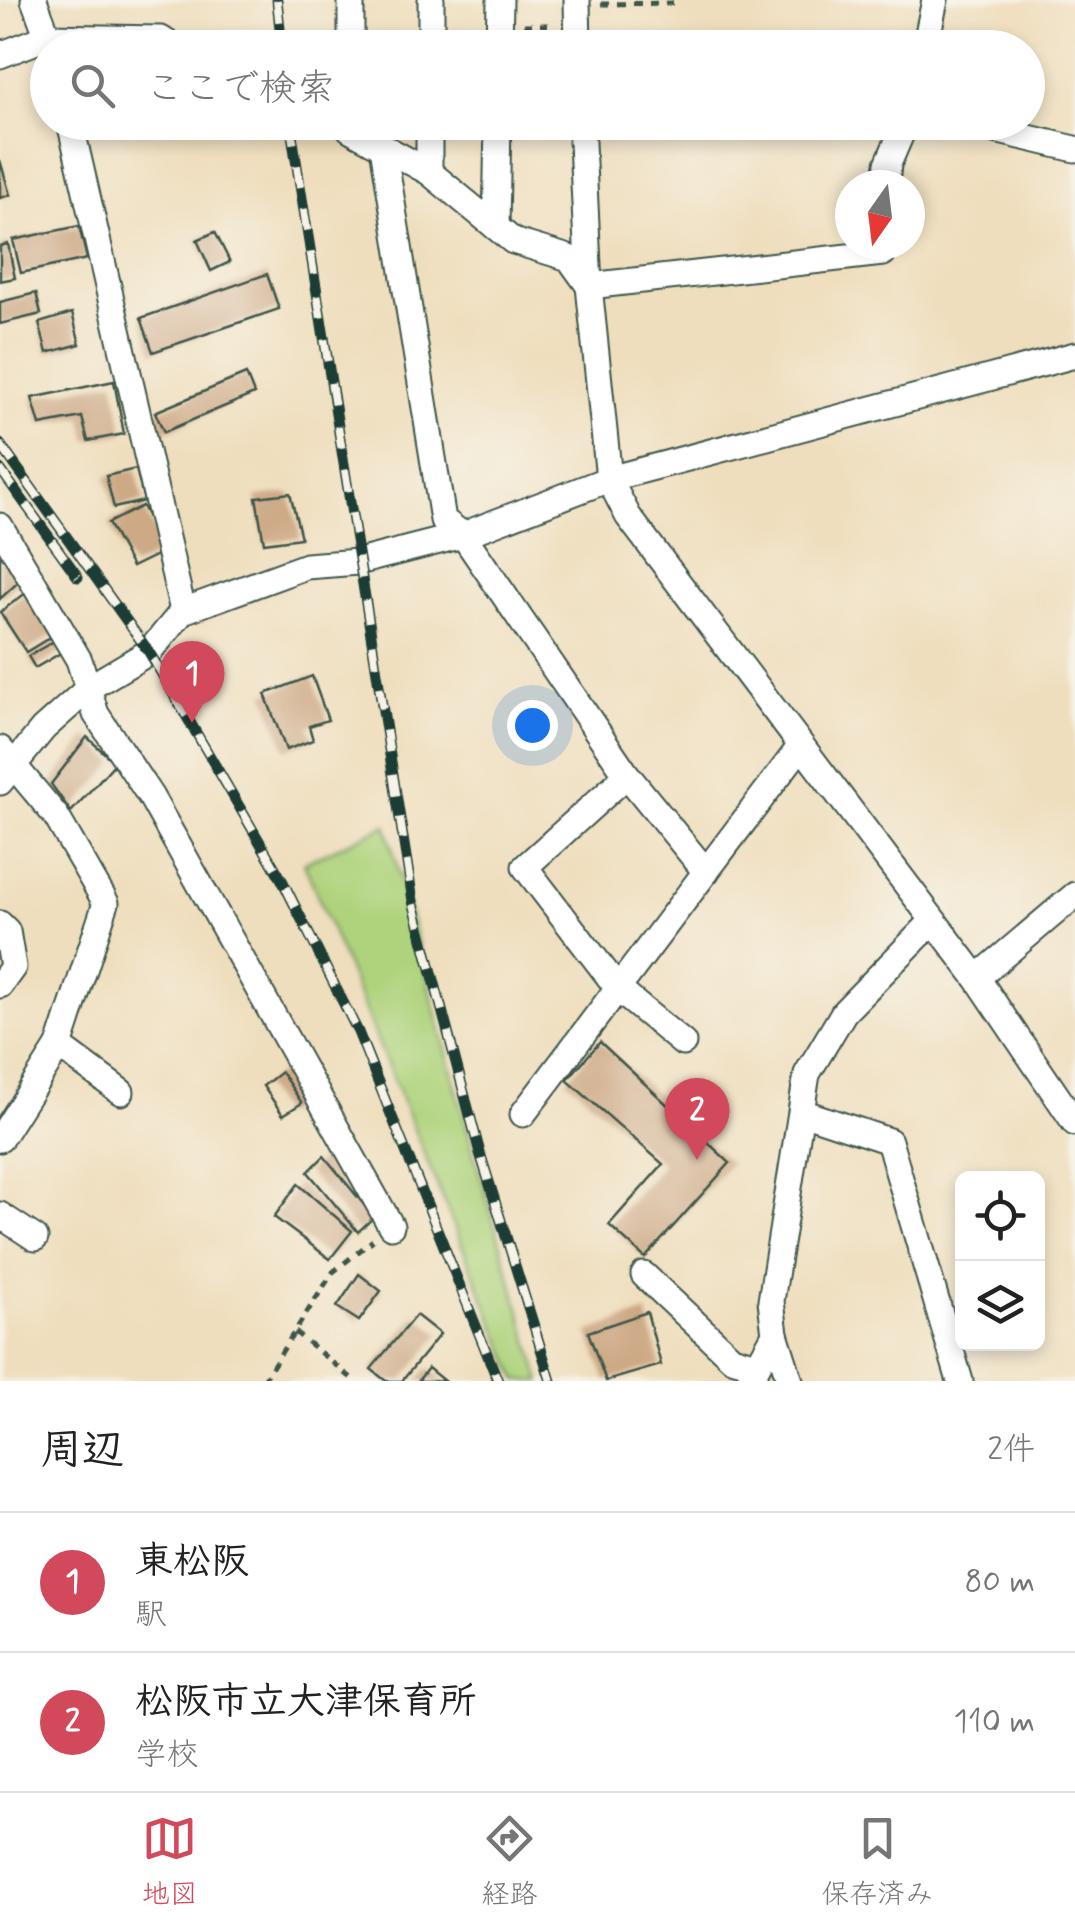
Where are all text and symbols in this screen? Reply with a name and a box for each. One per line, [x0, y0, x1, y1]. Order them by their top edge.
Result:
search box [30, 30, 1045, 140]
icon: search [65, 58, 120, 113]
text: ここで検索 [145, 65, 335, 114]
north arrow [835, 170, 925, 260]
pin: 1 [160, 640, 224, 723]
your location [507, 700, 558, 751]
pin: 2 [664, 1078, 730, 1160]
map controls [955, 1171, 1045, 1351]
button: locate [955, 1171, 1045, 1261]
button: layers [955, 1261, 1045, 1351]
text: 周辺 [40, 1424, 124, 1479]
text: 2件 [987, 1429, 1035, 1471]
text: 東松阪 [135, 1538, 249, 1587]
text: 1 [65, 1561, 80, 1603]
text: 80 m [965, 1561, 1035, 1603]
text: 駅 [135, 1594, 167, 1636]
text: 松阪市立大津保育所 [135, 1678, 477, 1727]
text: 2 [65, 1701, 80, 1743]
text: 110 m [954, 1701, 1035, 1743]
text: 学校 [135, 1734, 199, 1776]
tab: 地図 [142, 1811, 198, 1914]
tab: 経路 [481, 1811, 537, 1914]
tab: 保存済み [821, 1811, 933, 1914]

